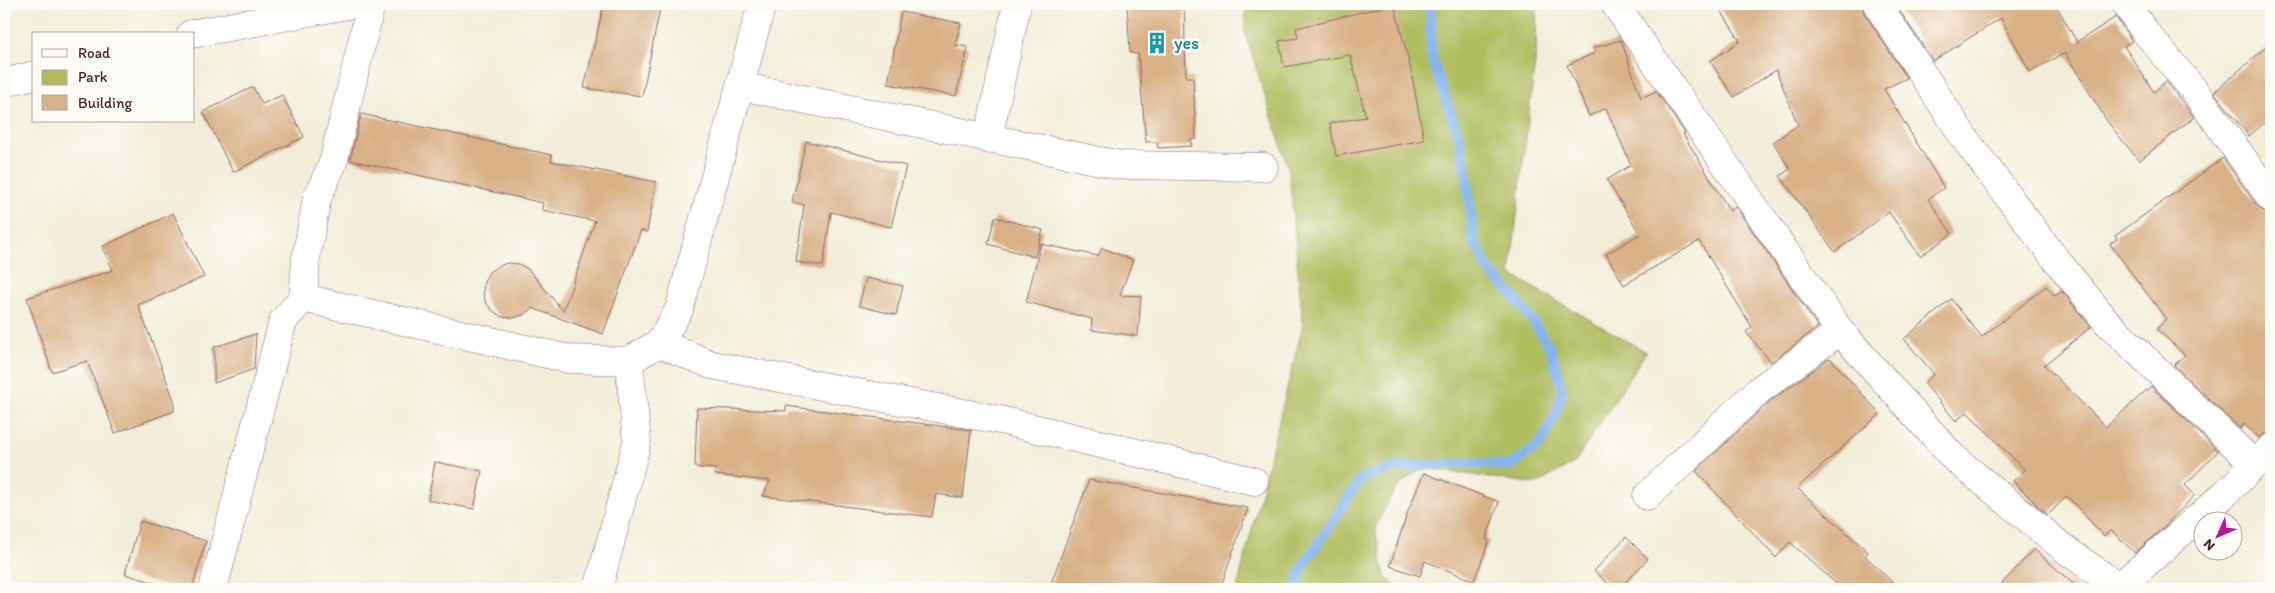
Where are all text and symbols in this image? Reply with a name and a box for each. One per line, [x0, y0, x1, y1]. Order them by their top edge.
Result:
building icon: yes [1144, 30, 1170, 56]
legend [32, 32, 195, 122]
place label: yes [1174, 32, 1199, 54]
text: Road [78, 44, 111, 62]
text: Park [78, 68, 108, 86]
text: Building [78, 94, 132, 112]
north arrow [2192, 510, 2242, 560]
text: N [2200, 535, 2219, 554]

